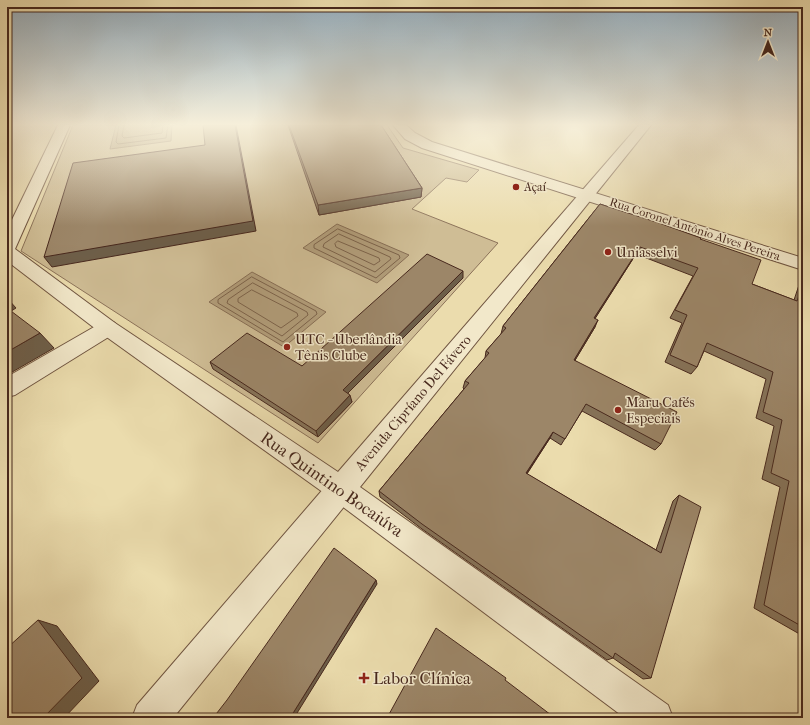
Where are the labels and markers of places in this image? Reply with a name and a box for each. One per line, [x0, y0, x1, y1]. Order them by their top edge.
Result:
place label: Açaí [523, 180, 547, 195]
marker: Açaí [511, 182, 521, 192]
place label: Uniasselvi [616, 244, 678, 261]
marker: Uniasselvi [603, 247, 613, 257]
place label: UTC - Uberlândia Tênis Clube [295, 331, 402, 364]
marker: UTC - Uberlândia Tênis Clube [282, 342, 292, 352]
place label: Maru Cafés Especiais [626, 394, 695, 427]
marker: Maru Cafés Especiais [613, 405, 623, 415]
place label: Labor Clínica [373, 668, 471, 688]
marker: Labor Clínica [358, 672, 370, 684]

